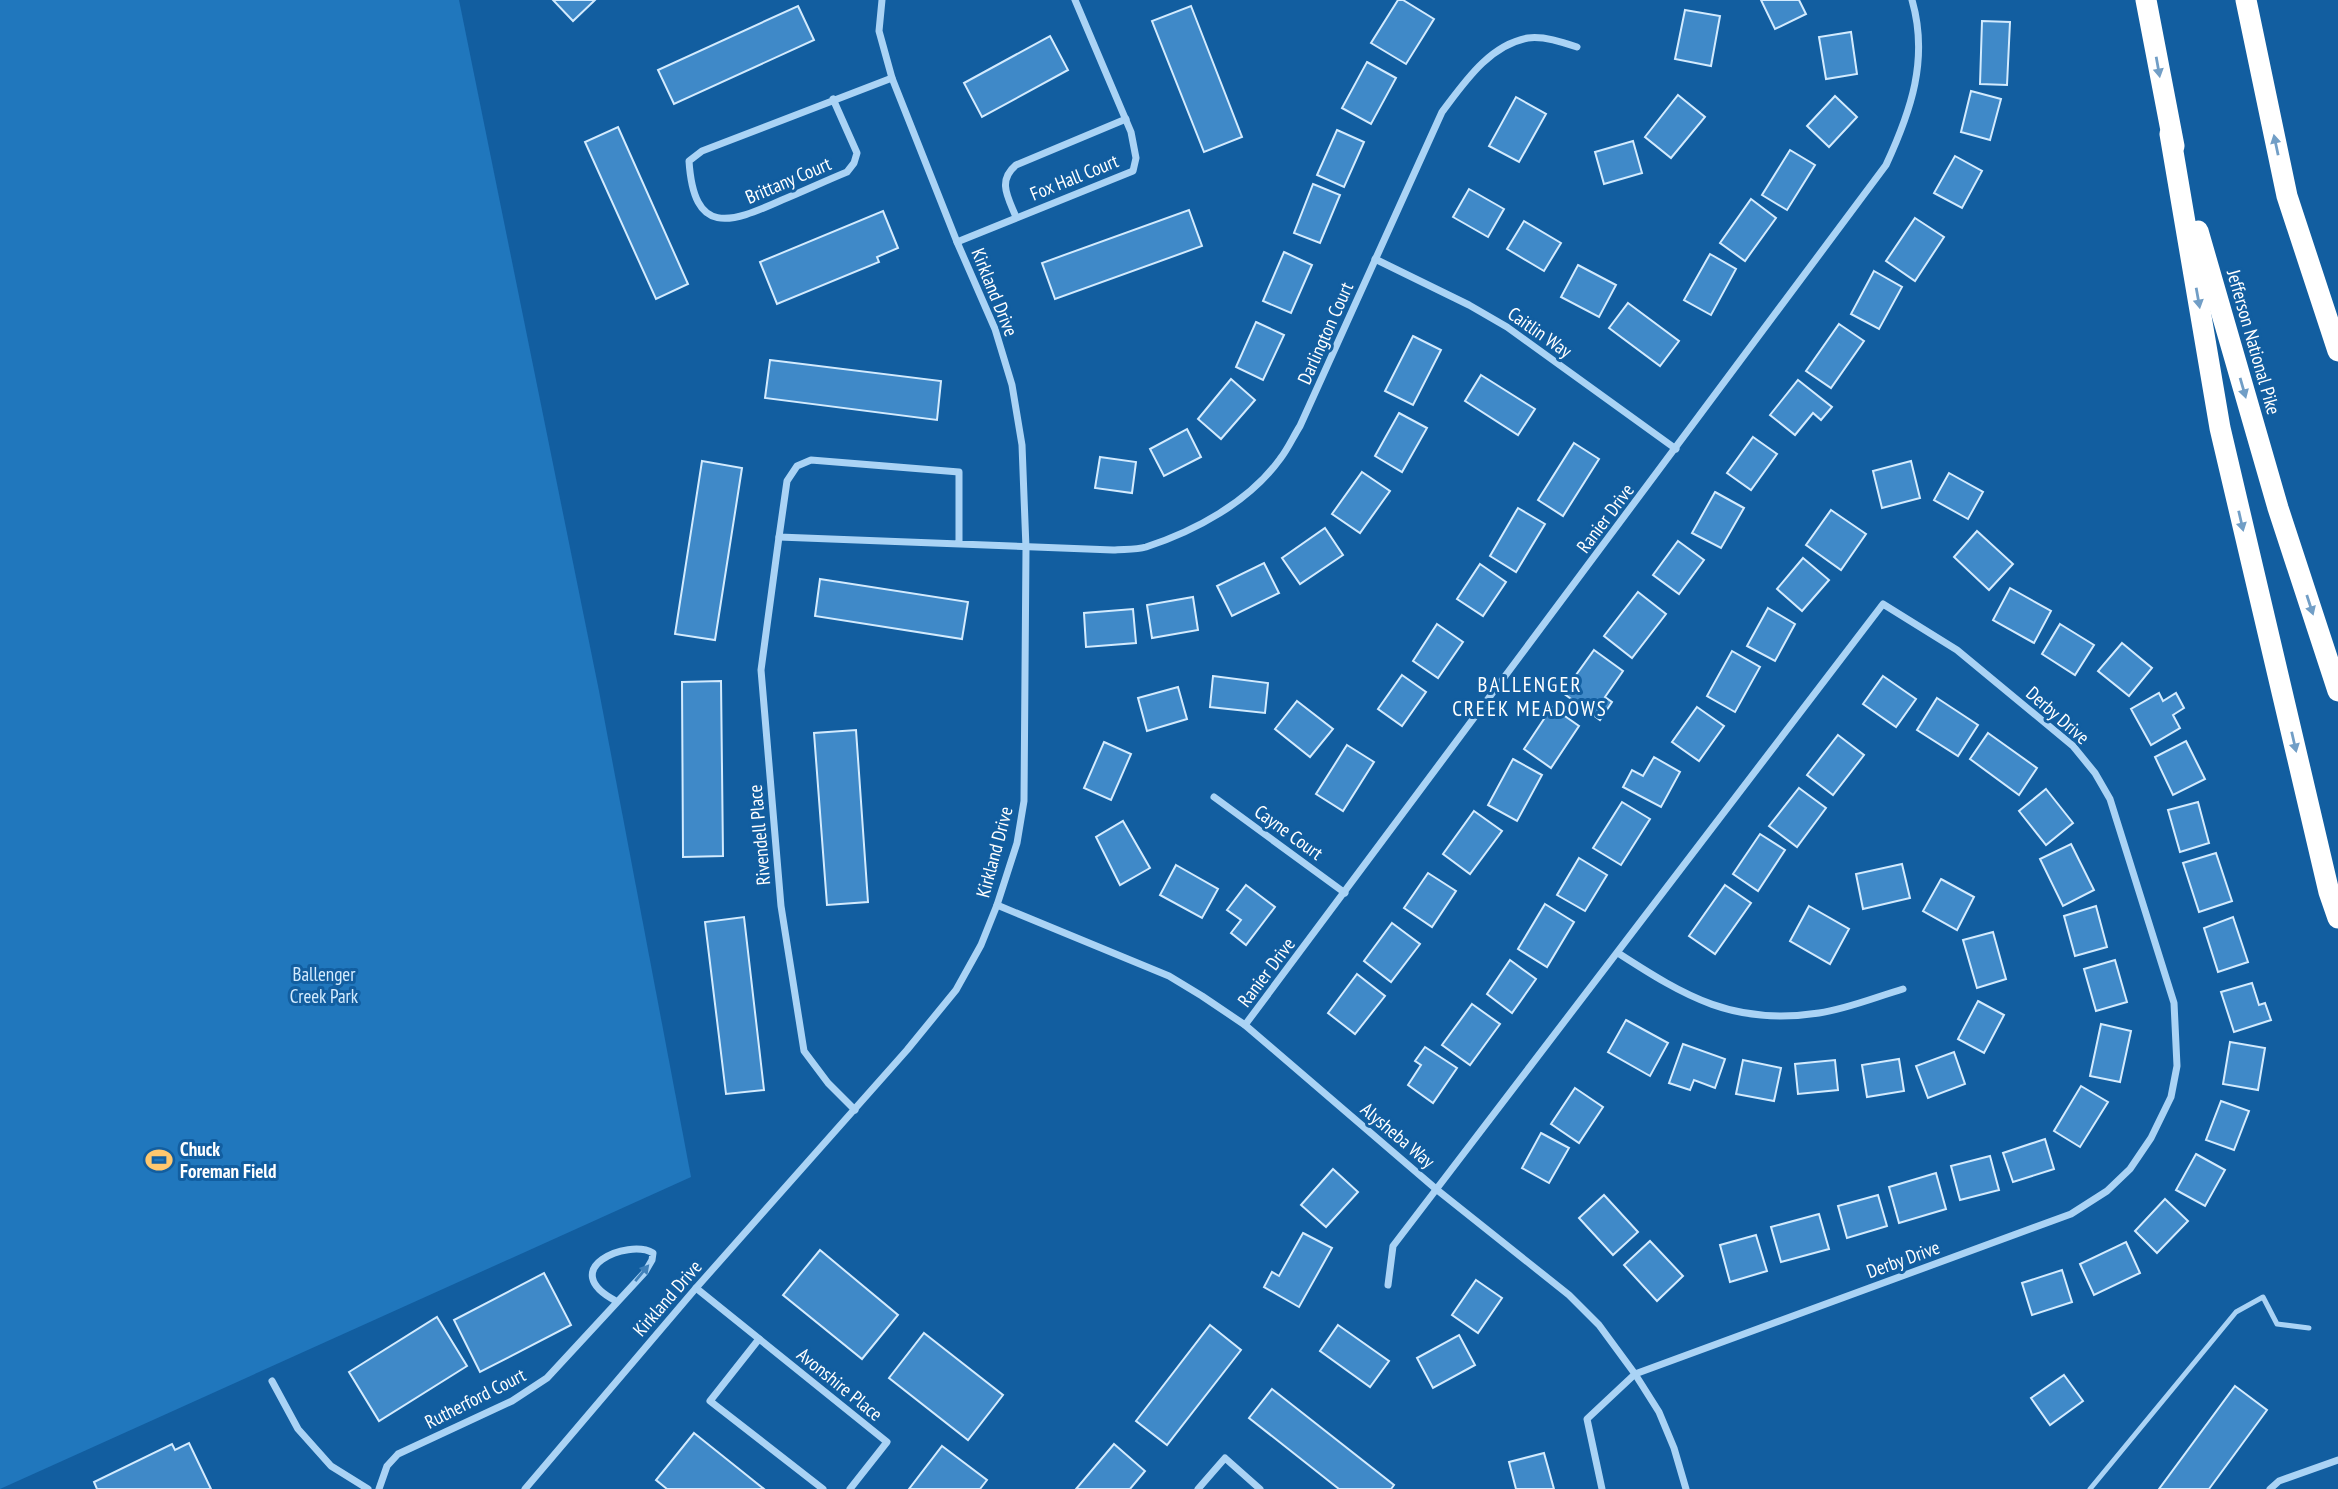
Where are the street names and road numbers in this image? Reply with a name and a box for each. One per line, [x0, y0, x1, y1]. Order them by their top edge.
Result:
street label: Fox Hall Court [1026, 148, 1122, 206]
street label: Brittany Court [742, 151, 835, 209]
street label: Kirkland Drive [966, 244, 1024, 340]
street label: Jefferson National Pike [2222, 266, 2286, 417]
street label: Darlington Court [1292, 278, 1358, 388]
street label: Caitlin Way [1503, 301, 1577, 363]
street label: Ranier Drive [1571, 478, 1639, 557]
street label: Derby Drive [2021, 681, 2095, 749]
street label: Rivendell Place [743, 784, 775, 886]
street label: Cayne Court [1250, 799, 1329, 865]
street label: Kirkland Drive [970, 804, 1018, 900]
street label: Ranier Drive [1232, 932, 1300, 1011]
street label: Alysheba Way [1356, 1097, 1441, 1174]
street label: Derby Drive [1863, 1235, 1943, 1283]
street label: Kirkland Drive [627, 1255, 707, 1341]
street label: Avonshire Place [792, 1342, 888, 1426]
street label: Rutherford Court [421, 1362, 530, 1434]

